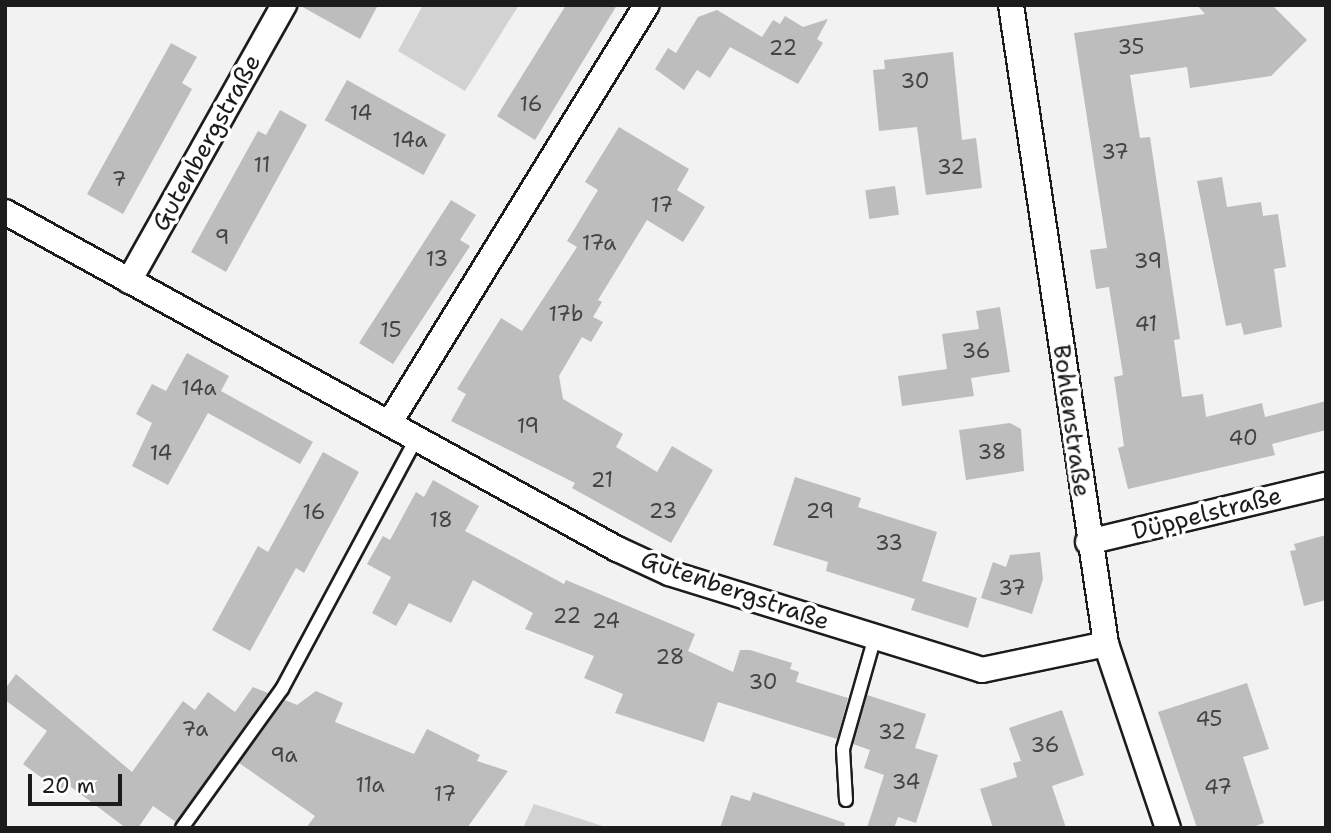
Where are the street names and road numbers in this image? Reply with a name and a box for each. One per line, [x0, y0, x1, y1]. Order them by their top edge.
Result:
street label: Gutenbergstraße [147, 50, 267, 236]
street label: Bohlenstraße [1046, 343, 1096, 499]
street label: Düppelstraße [1129, 482, 1285, 546]
street label: Gutenbergstraße [637, 545, 833, 637]

